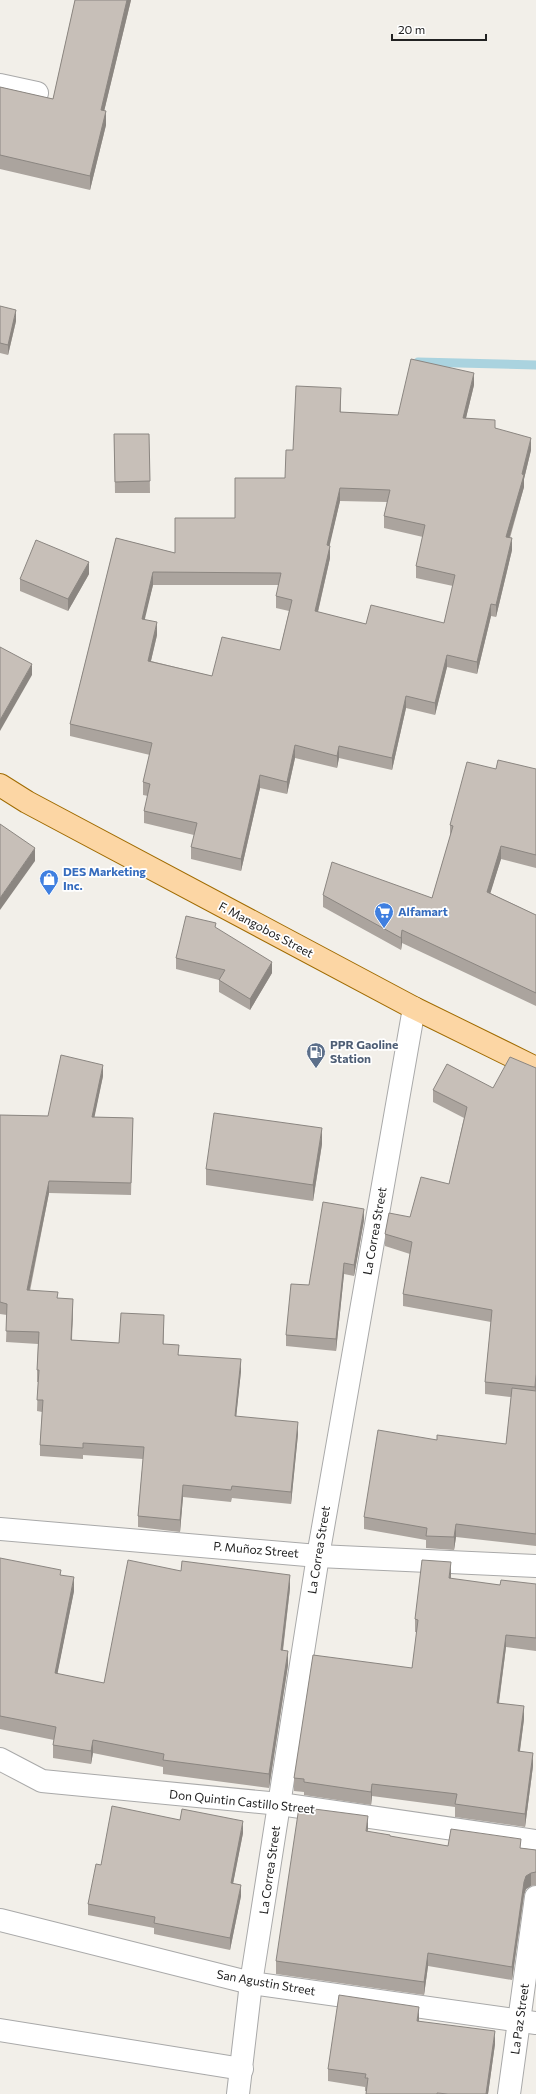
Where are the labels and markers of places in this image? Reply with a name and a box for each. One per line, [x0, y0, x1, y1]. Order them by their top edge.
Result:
place label: DES Marketing Inc. [63, 864, 146, 892]
shop icon: DES Marketing Inc. [38, 868, 60, 896]
supermarket icon: Alfamart [373, 901, 395, 929]
place label: Alfamart [398, 904, 448, 918]
place label: PPR Gaoline Station [330, 1037, 398, 1065]
fuel station icon: PPR Gaoline Station [305, 1041, 327, 1069]

